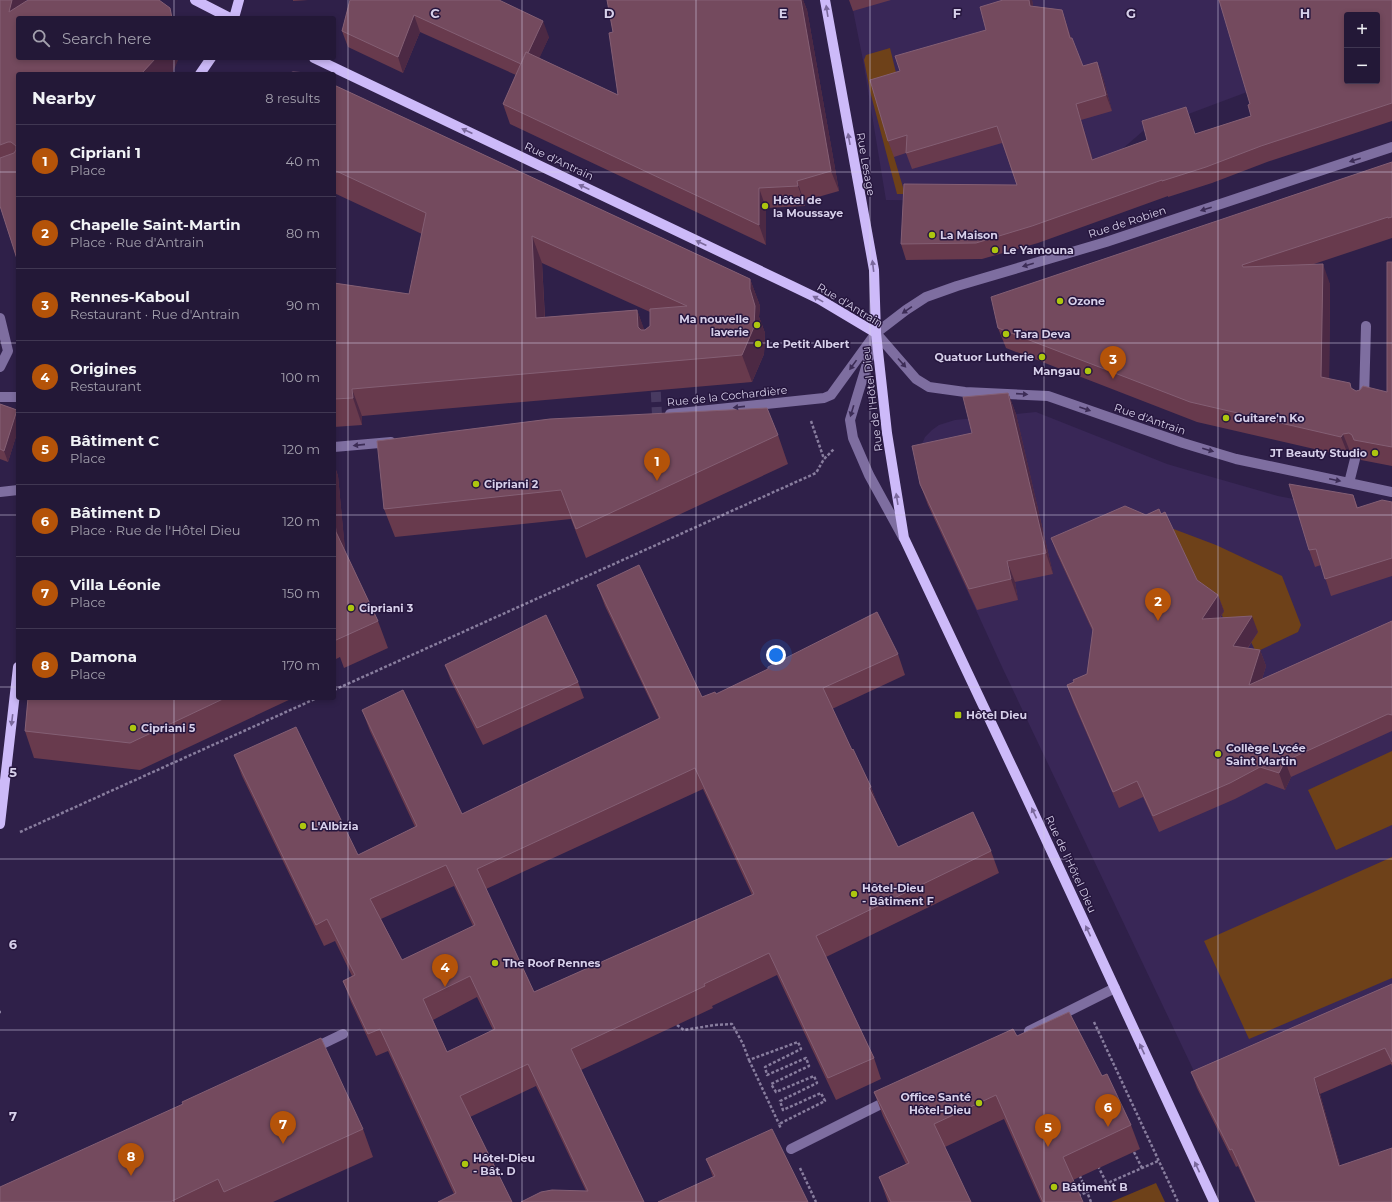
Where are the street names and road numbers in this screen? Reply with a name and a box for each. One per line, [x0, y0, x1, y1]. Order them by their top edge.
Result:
street label: Rue Lesage [854, 131, 879, 197]
street label: Rue d'Antrain [522, 139, 596, 183]
street label: Rue de Robien [1086, 203, 1168, 241]
street label: Rue d'Antrain [814, 280, 886, 330]
street label: Rue de l'Hôtel Dieu [859, 346, 885, 452]
street label: Rue de la Cochardière [666, 383, 788, 409]
street label: Rue d'Antrain [1112, 400, 1188, 438]
street label: Rue de l'Hôtel Dieu [1042, 813, 1100, 915]

